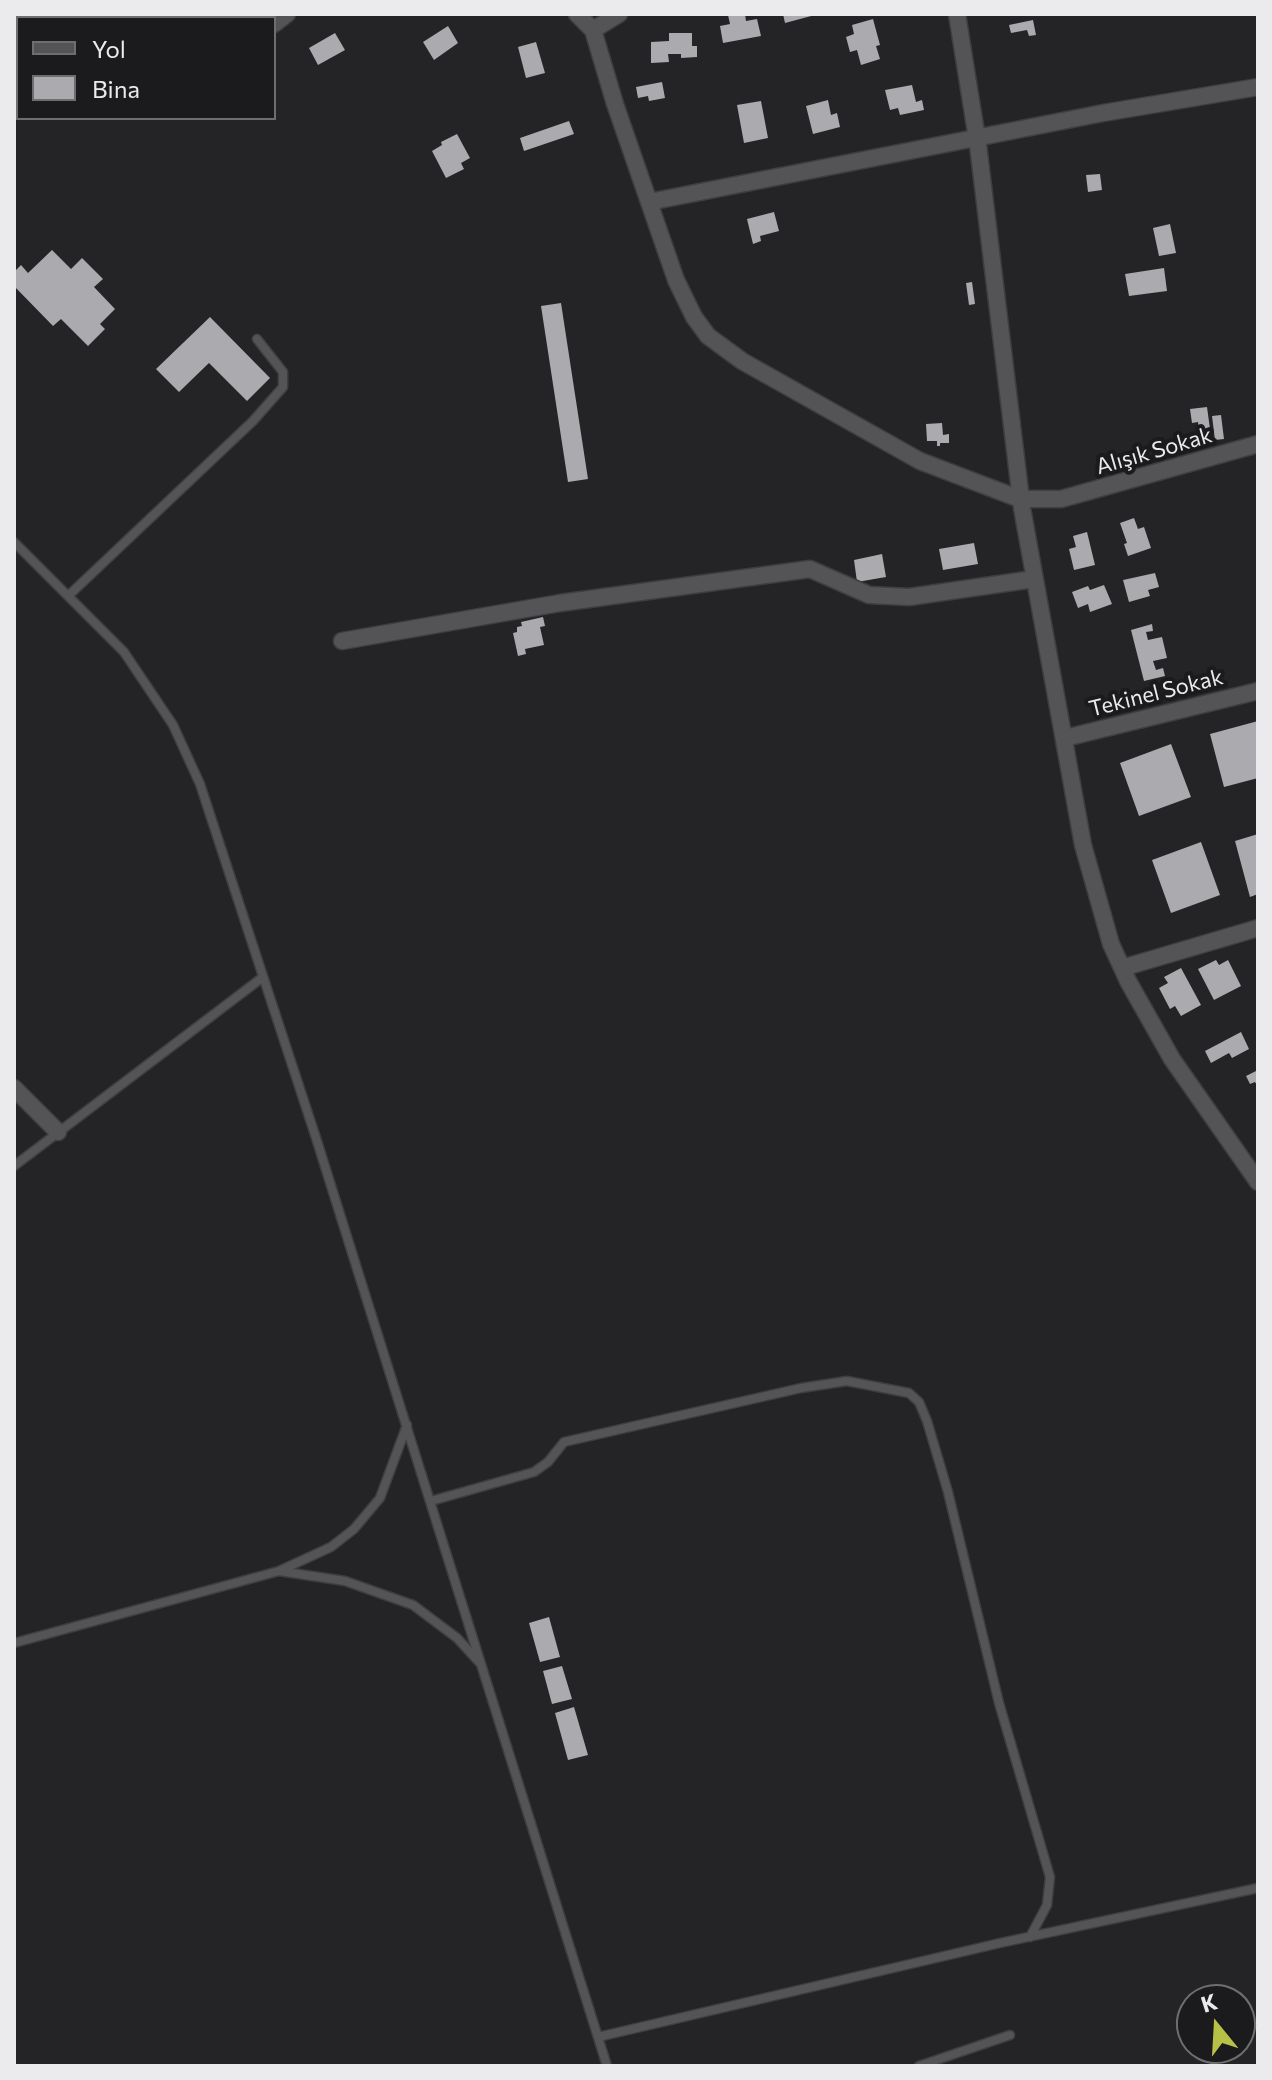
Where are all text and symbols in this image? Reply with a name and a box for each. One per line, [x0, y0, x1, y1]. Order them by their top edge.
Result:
legend [16, 16, 276, 120]
text: Yol [92, 34, 126, 63]
text: Bina [92, 74, 140, 103]
street label: Alışık Sokak [1093, 422, 1215, 480]
street label: Tekinel Sokak [1086, 664, 1226, 722]
north arrow [1176, 1984, 1256, 2064]
text: K [1198, 1987, 1221, 2018]

